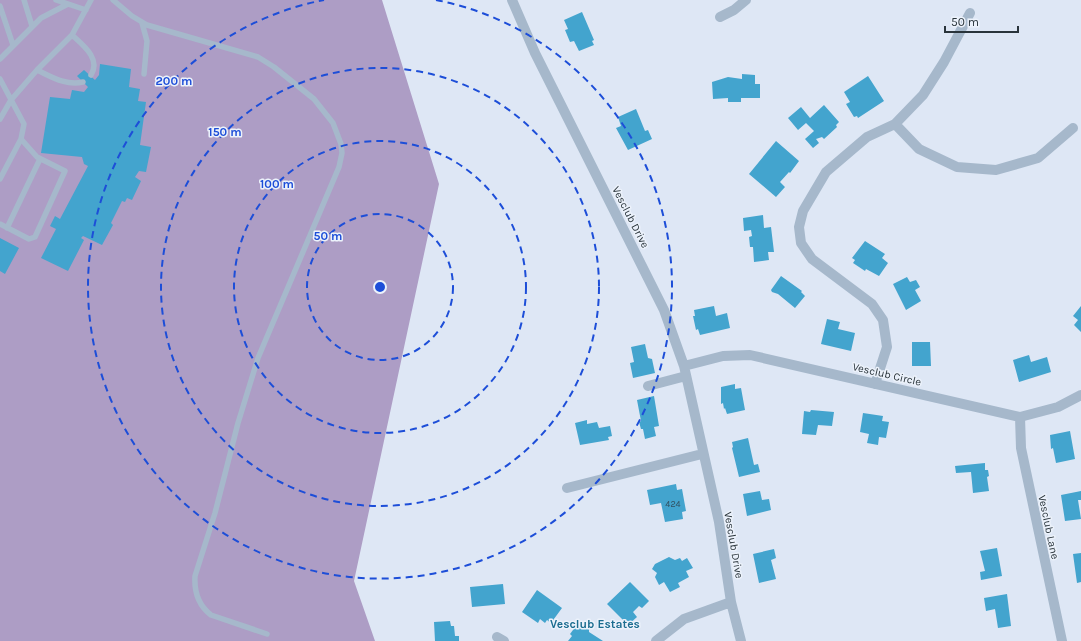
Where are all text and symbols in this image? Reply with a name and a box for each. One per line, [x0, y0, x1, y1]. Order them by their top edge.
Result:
scale bar [945, 8, 1018, 34]
text: 50 m [951, 15, 979, 29]
text: 200 m [156, 74, 192, 88]
text: 150 m [208, 125, 242, 139]
text: 100 m [260, 177, 294, 191]
street label: Vesclub Drive [609, 184, 652, 251]
text: 50 m [314, 229, 343, 243]
centre of rings [373, 280, 387, 294]
street label: Vesclub Circle [851, 360, 923, 389]
street label: Vesclub Lane [1035, 494, 1062, 561]
house number: 424 [665, 499, 681, 509]
street label: Vesclub Drive [721, 511, 746, 580]
district label: Vesclub Estates [550, 617, 640, 631]

